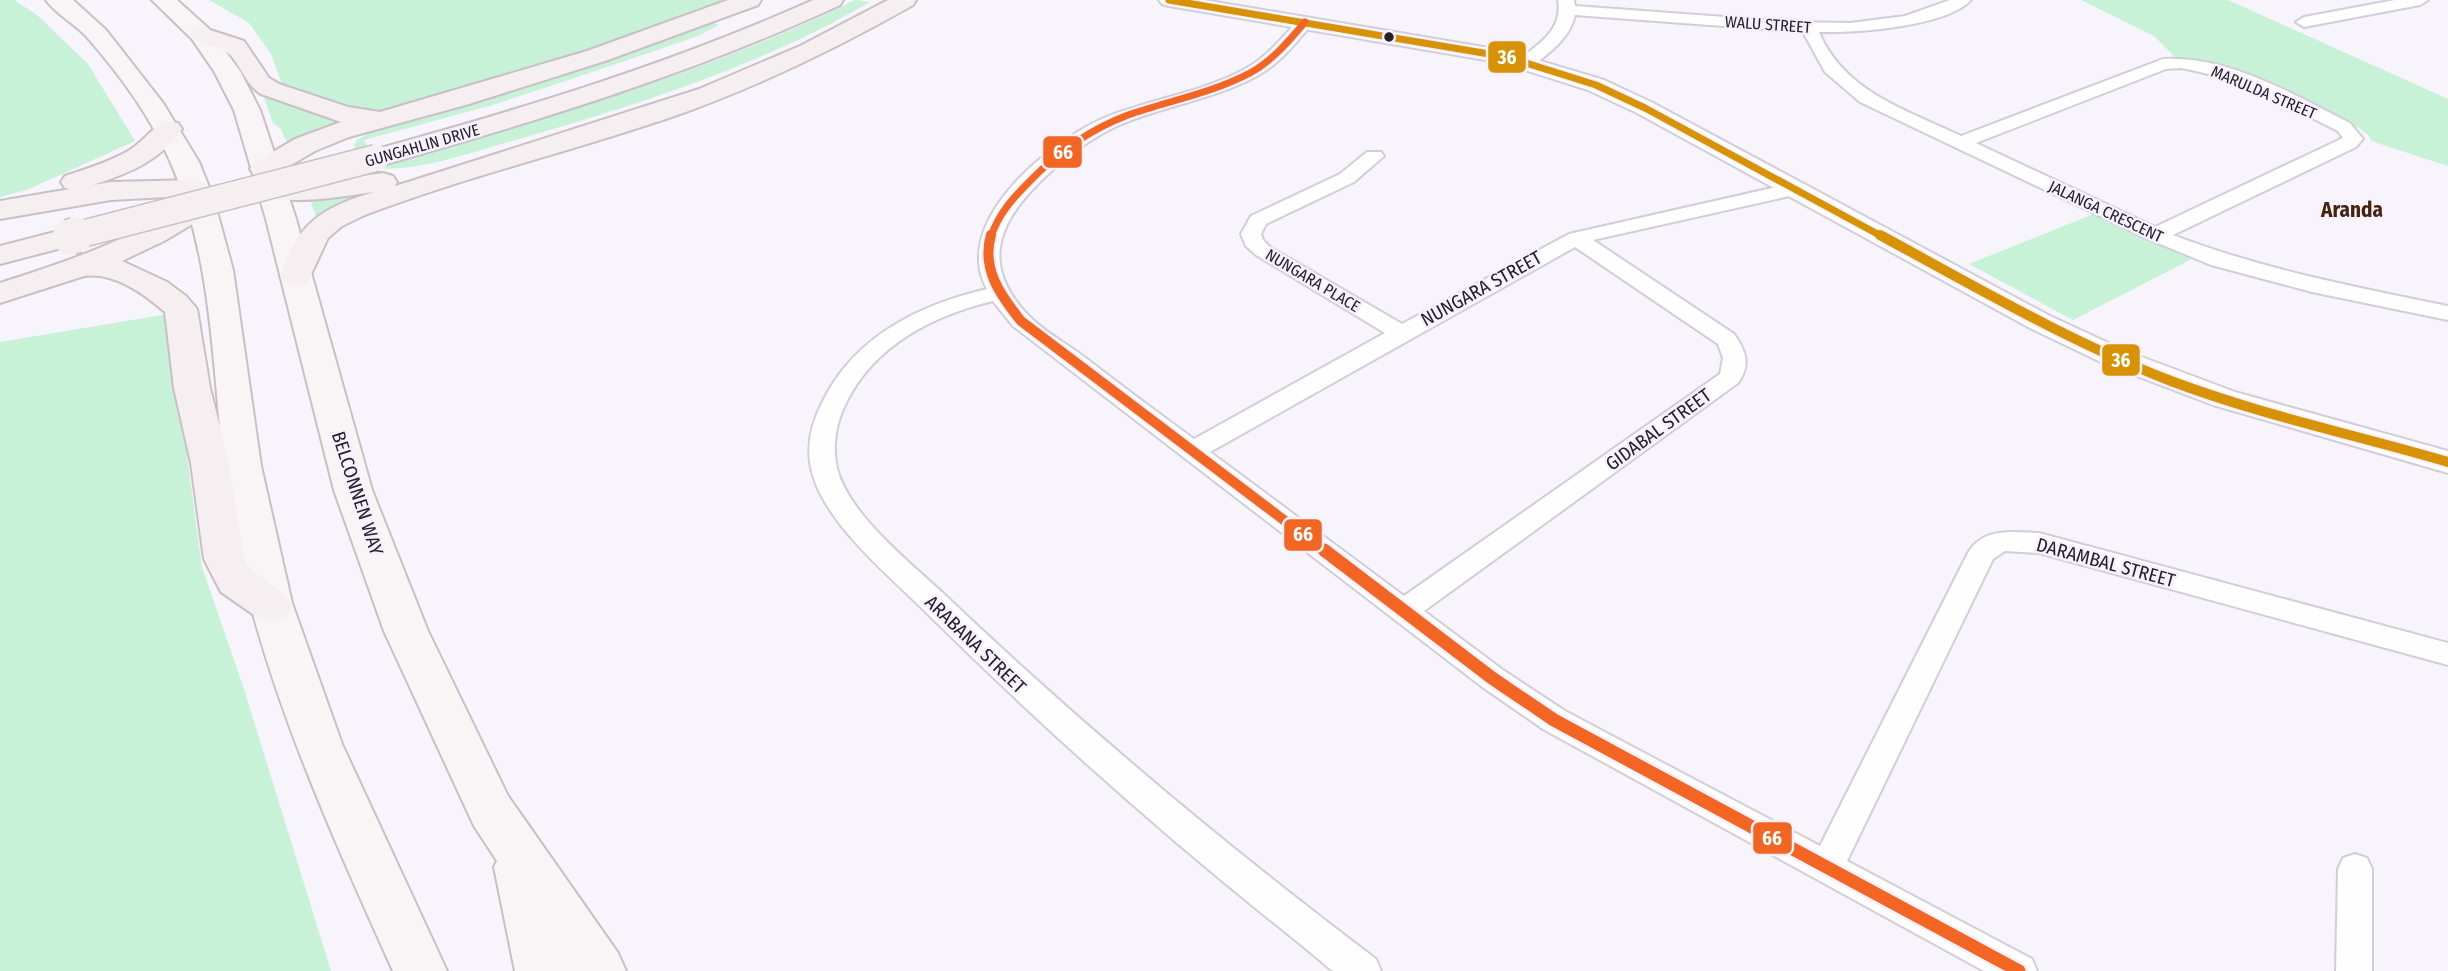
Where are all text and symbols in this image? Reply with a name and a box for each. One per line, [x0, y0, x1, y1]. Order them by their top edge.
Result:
street label: WALU STREET [1724, 12, 1812, 37]
unlabelled marker [1382, 30, 1396, 44]
line badge: 36 [1487, 40, 1527, 74]
text: 36 [1497, 46, 1517, 69]
street label: MARULDA STREET [2208, 62, 2320, 123]
street label: GUNGAHLIN DRIVE [363, 120, 482, 171]
line badge: 66 [1042, 135, 1083, 169]
text: 66 [1053, 141, 1073, 164]
street label: JALANGA CRESCENT [2045, 177, 2167, 247]
district label: Aranda [2320, 197, 2383, 223]
street label: NUNGARA PLACE [1262, 245, 1363, 316]
street label: NUNGARA STREET [1417, 246, 1546, 331]
line badge: 36 [2101, 343, 2141, 377]
text: 36 [2111, 349, 2131, 372]
street label: GIDABAL STREET [1601, 383, 1716, 475]
street label: BELCONNEN WAY [327, 428, 389, 558]
line badge: 66 [1283, 518, 1323, 552]
text: 66 [1293, 523, 1313, 546]
street label: DARAMBAL STREET [2034, 533, 2178, 592]
street label: ARABANA STREET [920, 590, 1031, 698]
line badge: 66 [1752, 821, 1793, 855]
text: 66 [1762, 827, 1782, 850]

